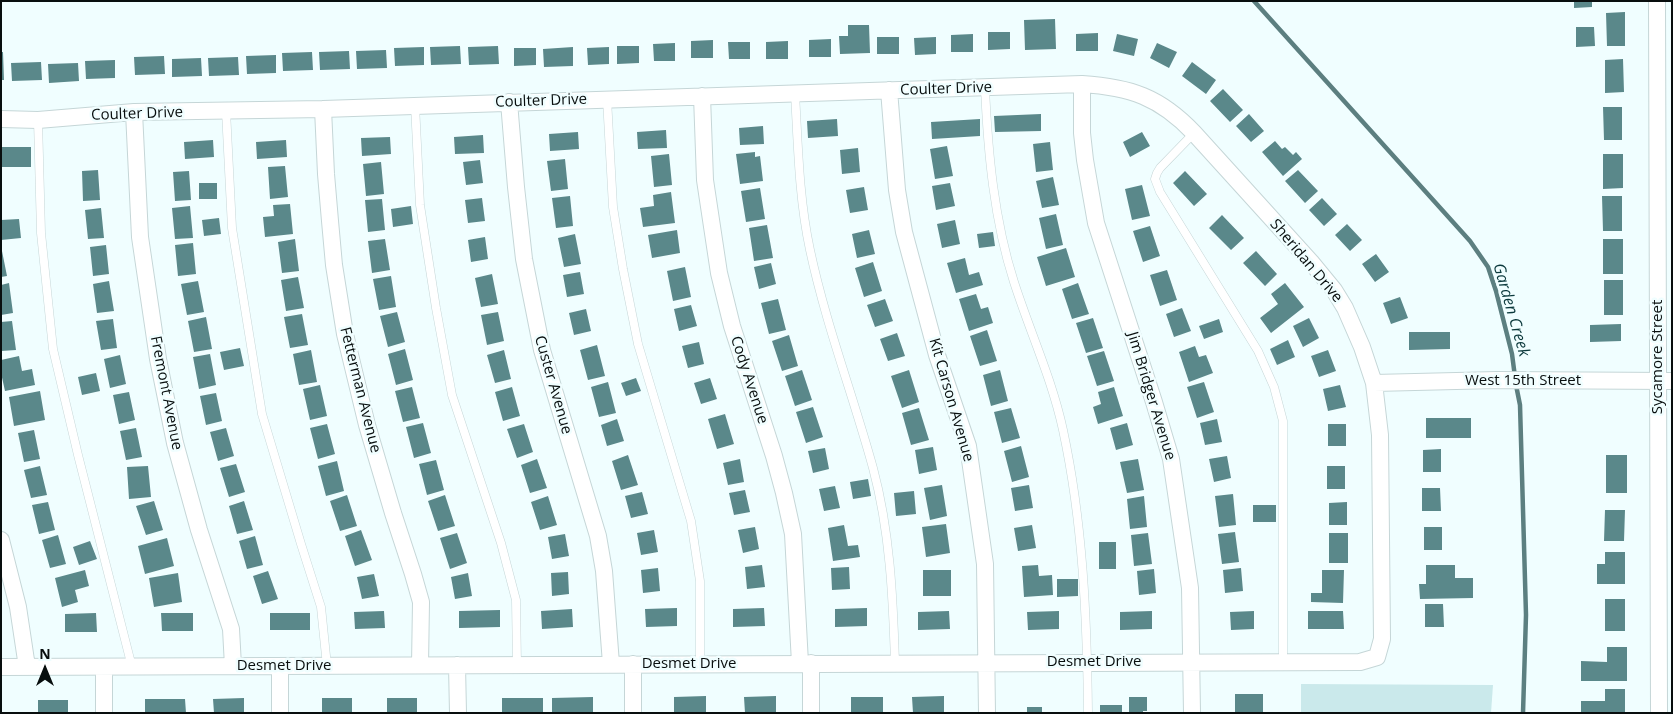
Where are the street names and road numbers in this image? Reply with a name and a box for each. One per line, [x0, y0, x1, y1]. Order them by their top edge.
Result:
street label: Coulter Drive [900, 78, 992, 100]
street label: Coulter Drive [495, 90, 587, 112]
street label: Coulter Drive [91, 103, 183, 125]
street label: Sheridan Drive [1266, 216, 1346, 306]
street label: Sycamore Street [1649, 300, 1667, 414]
street label: Fetterman Avenue [336, 325, 384, 455]
street label: Jim Bridger Avenue [1123, 330, 1179, 462]
street label: Fremont Avenue [146, 334, 186, 452]
street label: Custer Avenue [530, 334, 576, 436]
street label: Cody Avenue [726, 334, 772, 426]
street label: Kit Carson Avenue [925, 336, 977, 464]
street label: West 15th Street [1465, 372, 1581, 390]
street label: Desmet Drive [1047, 653, 1141, 671]
street label: Desmet Drive [642, 655, 736, 673]
street label: Desmet Drive [237, 657, 331, 675]

